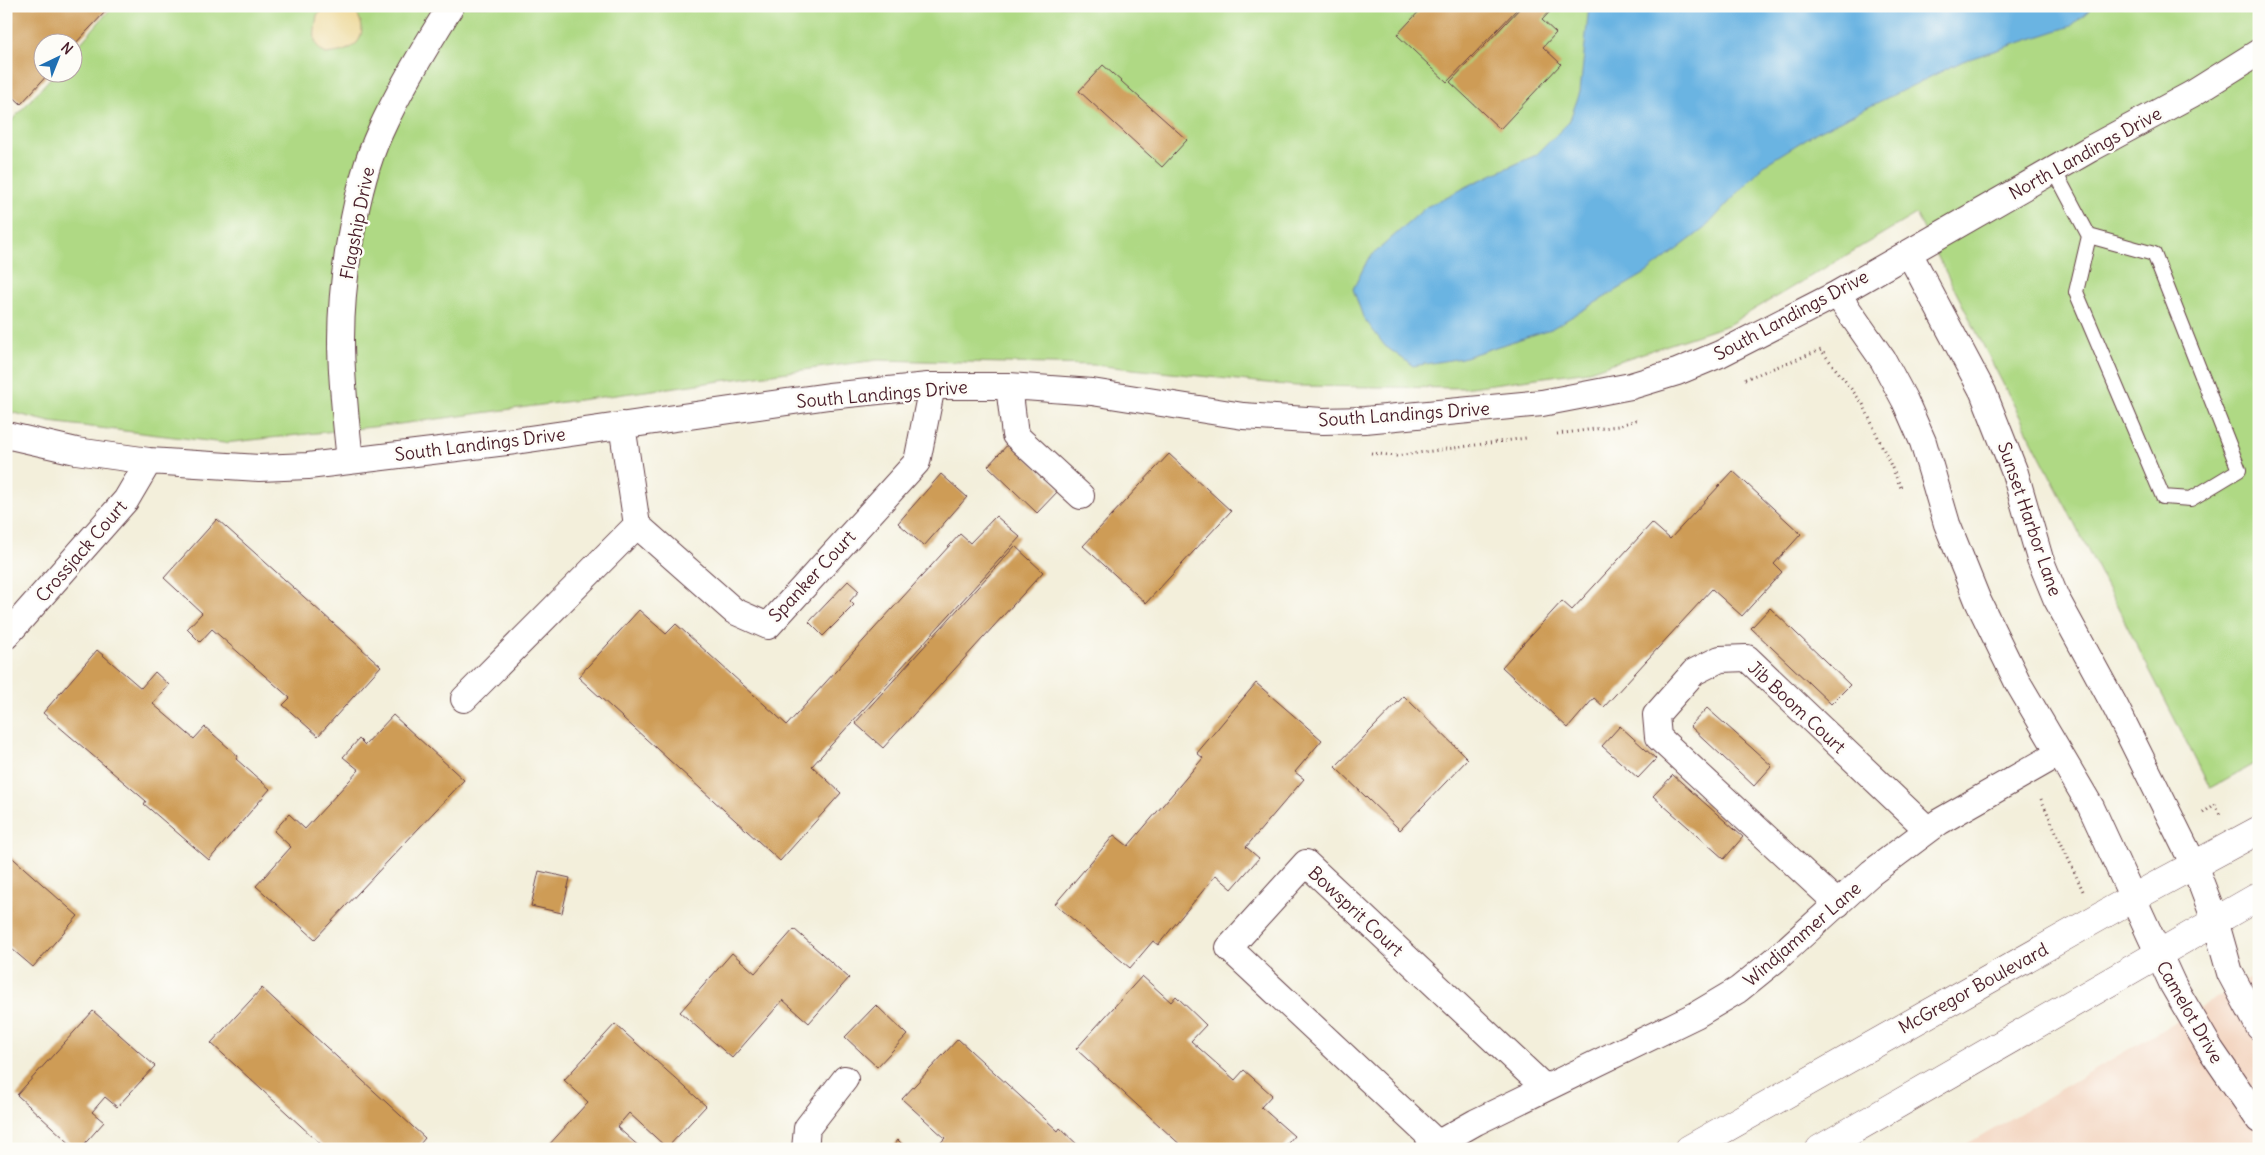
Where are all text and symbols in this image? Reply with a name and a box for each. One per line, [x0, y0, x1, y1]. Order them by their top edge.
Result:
north arrow [32, 32, 82, 82]
text: N [57, 39, 77, 58]
street label: North Landings Drive [2005, 101, 2165, 205]
street label: Flagship Drive [335, 165, 379, 281]
street label: South Landings Drive [1710, 265, 1872, 365]
street label: South Landings Drive [795, 375, 969, 413]
street label: South Landings Drive [1317, 397, 1491, 431]
street label: South Landings Drive [393, 422, 567, 466]
street label: Sunset Harbor Lane [1993, 439, 2067, 599]
street label: Crossjack Court [30, 495, 132, 607]
street label: Spanker Court [764, 525, 860, 627]
street label: Jib Boom Court [1743, 656, 1851, 758]
street label: Bowsprit Court [1304, 861, 1408, 961]
street label: Windjammer Lane [1738, 877, 1866, 991]
street label: McGregor Boulevard [1894, 937, 2052, 1039]
street label: Camelot Drive [2151, 957, 2229, 1067]

